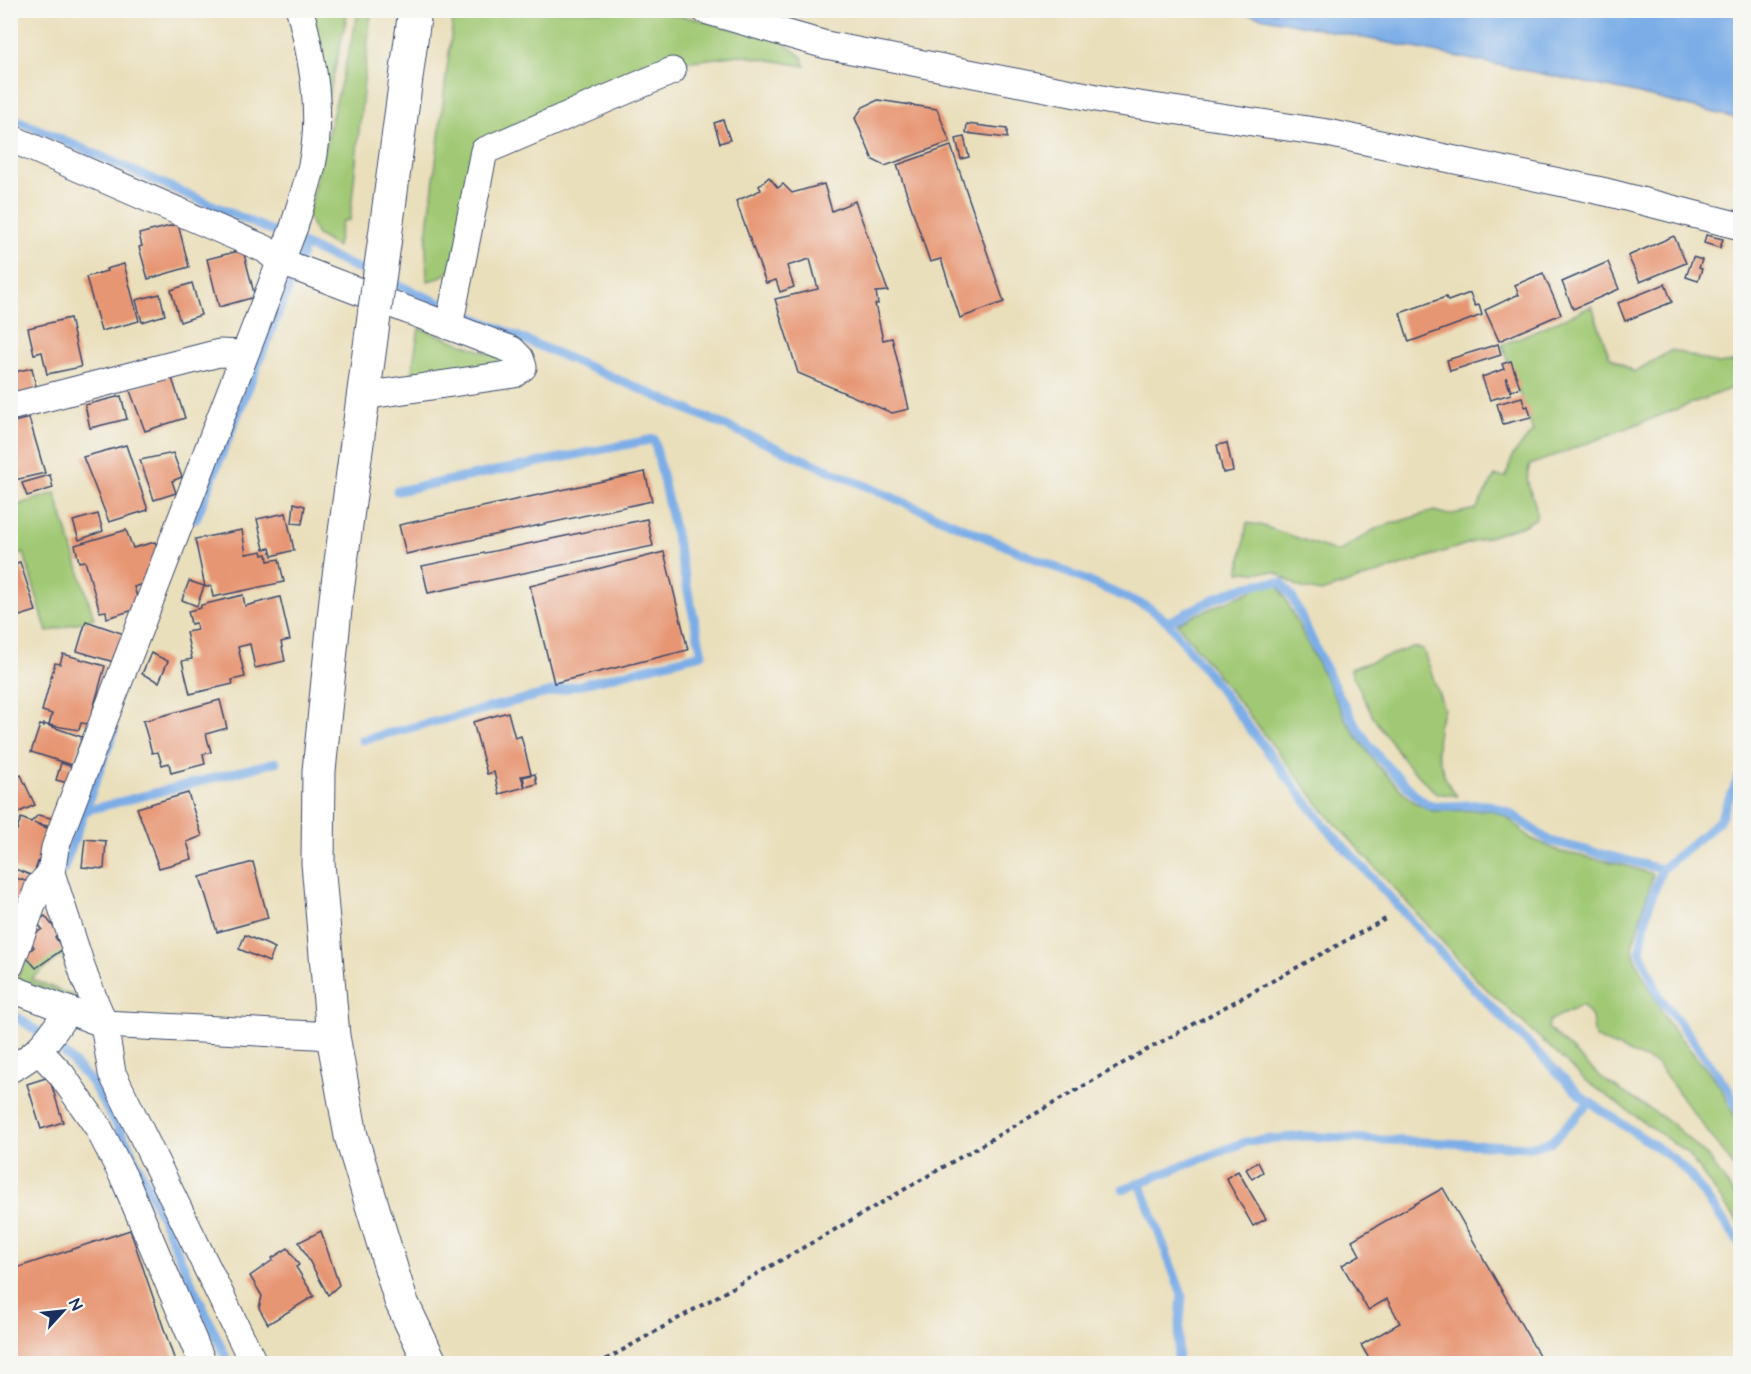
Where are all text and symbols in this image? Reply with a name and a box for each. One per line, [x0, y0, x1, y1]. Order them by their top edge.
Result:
north arrow [33, 1281, 93, 1341]
text: N [63, 1295, 88, 1314]

